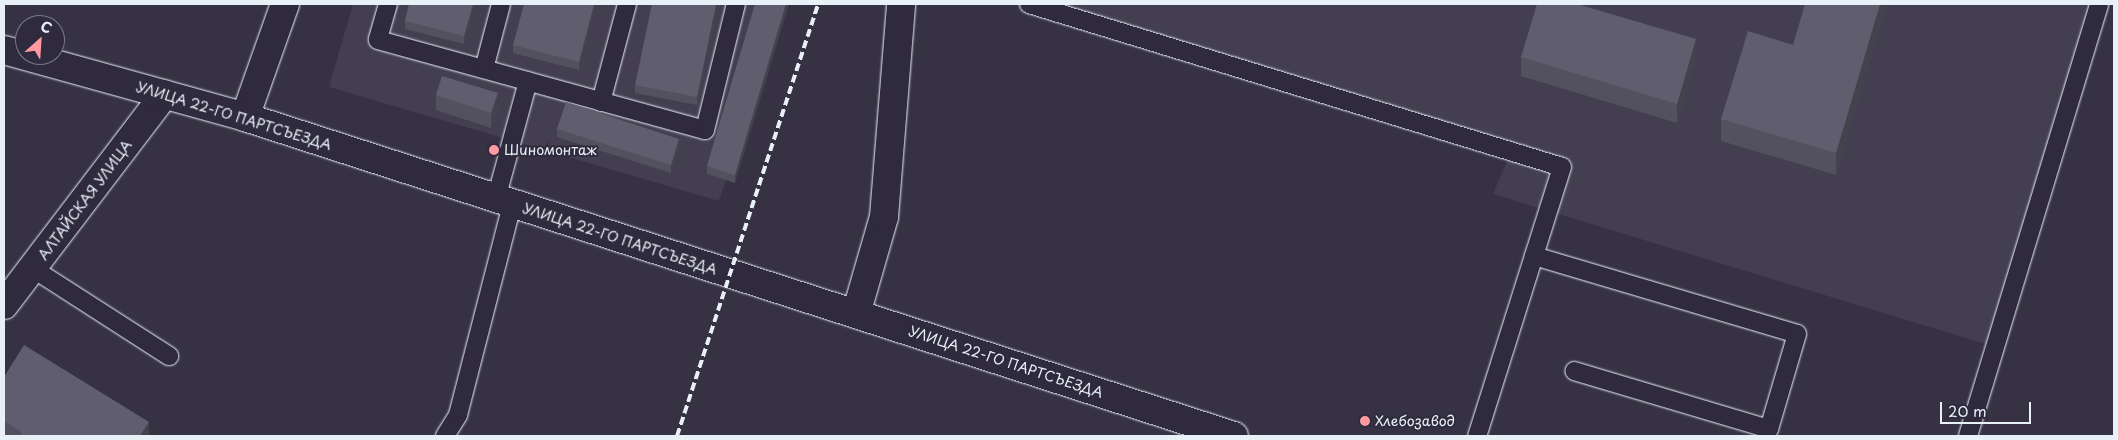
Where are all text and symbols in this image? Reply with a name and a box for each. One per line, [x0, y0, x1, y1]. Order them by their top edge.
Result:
north arrow [15, 15, 65, 65]
text: С [37, 15, 56, 39]
street label: УЛИЦА 22-ГО ПАРТСЪЕЗДА [134, 78, 334, 154]
street label: АЛТАЙСКАЯ УЛИЦА [35, 137, 135, 263]
place label: Шиномонтаж [504, 142, 597, 158]
marker: Шиномонтаж [488, 144, 500, 156]
street label: УЛИЦА 22-ГО ПАРТСЪЕЗДА [520, 199, 720, 279]
street label: УЛИЦА 22-ГО ПАРТСЪЕЗДА [906, 322, 1106, 402]
scale bar [1943, 392, 2034, 424]
text: 20 m [1948, 399, 1987, 422]
place label: Хлебозавод [1375, 413, 1455, 429]
marker: Хлебозавод [1359, 415, 1371, 427]

